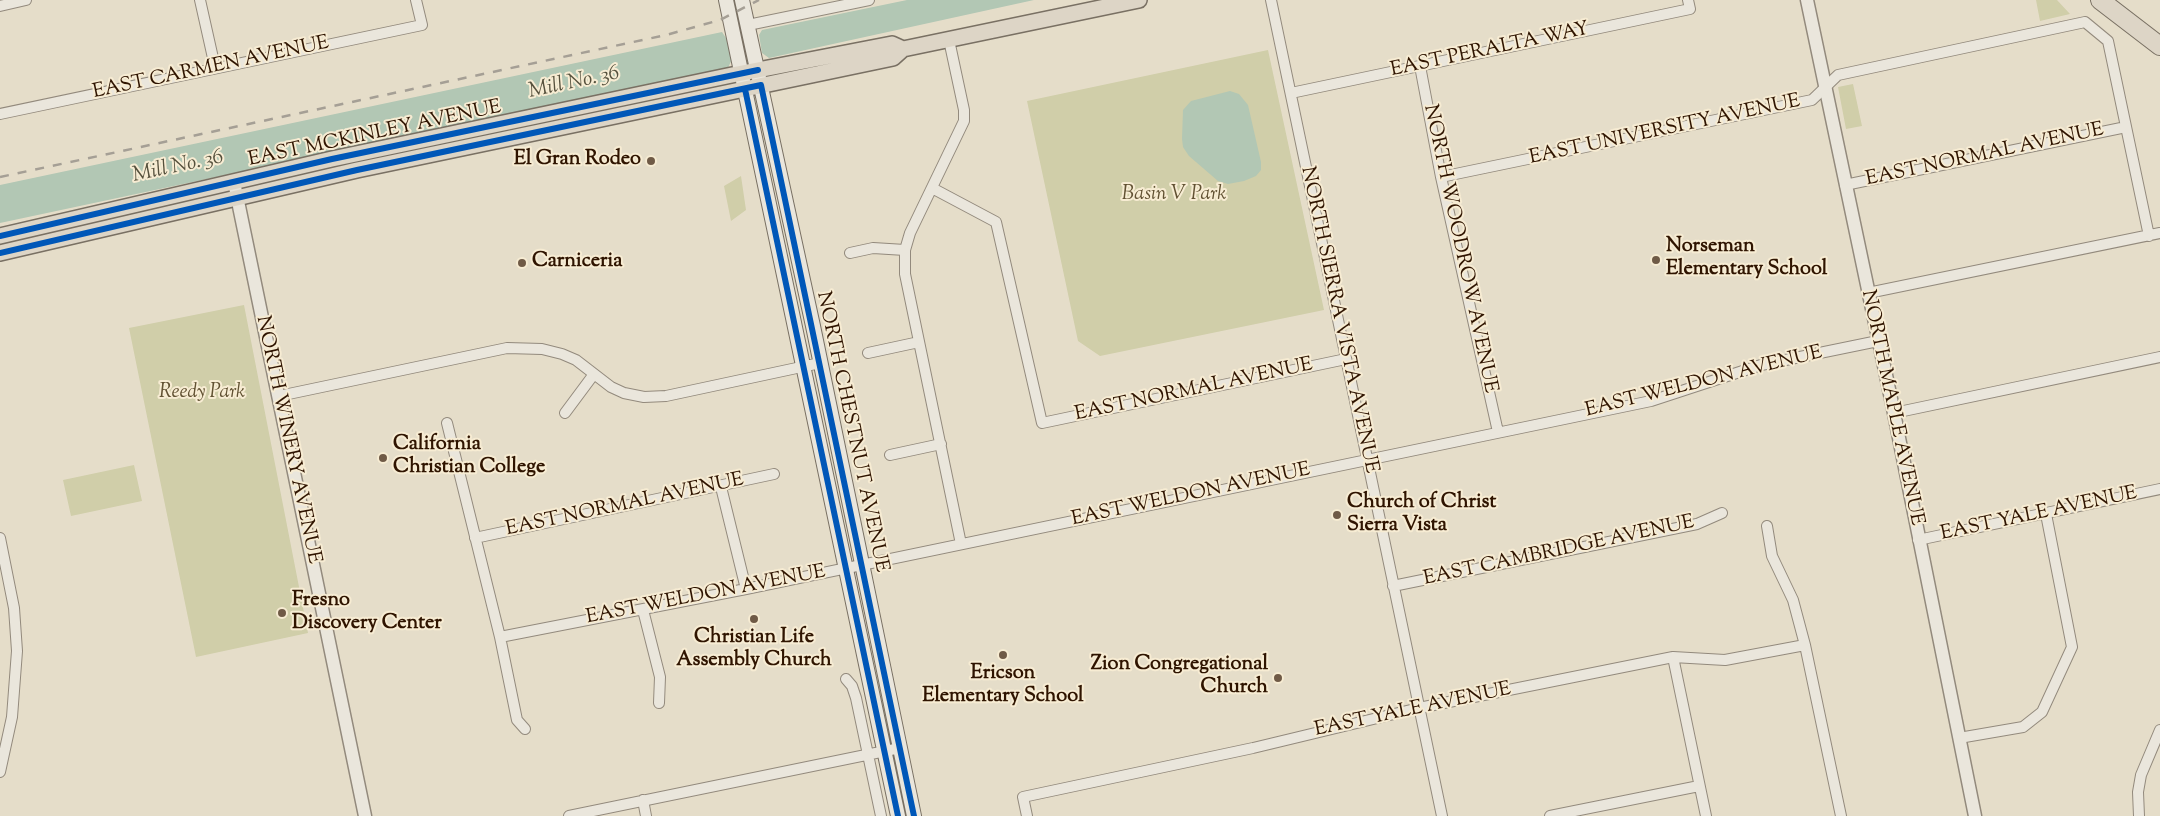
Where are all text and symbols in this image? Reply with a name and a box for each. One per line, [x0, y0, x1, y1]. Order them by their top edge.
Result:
street label: EAST PERALTA WAY [1389, 18, 1591, 84]
street label: EAST CARMEN AVENUE [91, 32, 331, 106]
water label: Mill No. 36 [526, 62, 622, 106]
street label: EAST UNIVERSITY AVENUE [1527, 91, 1803, 171]
street label: EAST MCKINLEY AVENUE [246, 96, 504, 174]
street label: NORTH WOODROW AVENUE [1417, 103, 1501, 395]
street label: EAST NORMAL AVENUE [1864, 119, 2106, 193]
water label: Mill No. 36 [130, 146, 226, 190]
place label: El Gran Rodeo [514, 149, 641, 173]
marker: El Gran Rodeo [645, 155, 657, 167]
street label: NORTH SIERRA VISTA AVENUE [1294, 164, 1382, 476]
park label: Basin V Park [1122, 184, 1226, 208]
place label: Norseman Elementary School [1666, 236, 1827, 283]
place label: Carniceria [532, 251, 622, 275]
marker: Norseman Elementary School [1650, 254, 1662, 266]
marker: Carniceria [516, 257, 528, 269]
street label: NORTH MAPLE AVENUE [1854, 288, 1928, 528]
street label: NORTH CHESTNUT AVENUE [809, 289, 893, 575]
street label: NORTH WINERY AVENUE [249, 314, 325, 566]
street label: EAST WELDON AVENUE [1583, 342, 1825, 424]
street label: EAST NORMAL AVENUE [1073, 354, 1315, 428]
park label: Reedy Park [159, 382, 245, 406]
place label: California Christian College [393, 434, 545, 481]
marker: California Christian College [377, 452, 389, 464]
street label: EAST WELDON AVENUE [1069, 459, 1313, 533]
street label: EAST NORMAL AVENUE [504, 469, 746, 543]
street label: EAST YALE AVENUE [1939, 482, 2139, 548]
place label: Church of Christ Sierra Vista [1347, 492, 1496, 539]
marker: Church of Christ Sierra Vista [1331, 509, 1343, 521]
street label: EAST CAMBRIDGE AVENUE [1421, 512, 1697, 592]
street label: EAST WELDON AVENUE [584, 561, 828, 631]
place label: Fresno Discovery Center [292, 590, 442, 637]
marker: Fresno Discovery Center [276, 607, 288, 619]
marker: Christian Life Assembly Church [748, 613, 760, 625]
place label: Christian Life Assembly Church [676, 627, 832, 674]
marker: Ericson Elementary School [997, 649, 1009, 661]
place label: Zion Congregational Church [1091, 654, 1268, 701]
place label: Ericson Elementary School [922, 663, 1084, 710]
marker: Zion Congregational Church [1272, 672, 1284, 684]
street label: EAST YALE AVENUE [1313, 678, 1513, 744]

